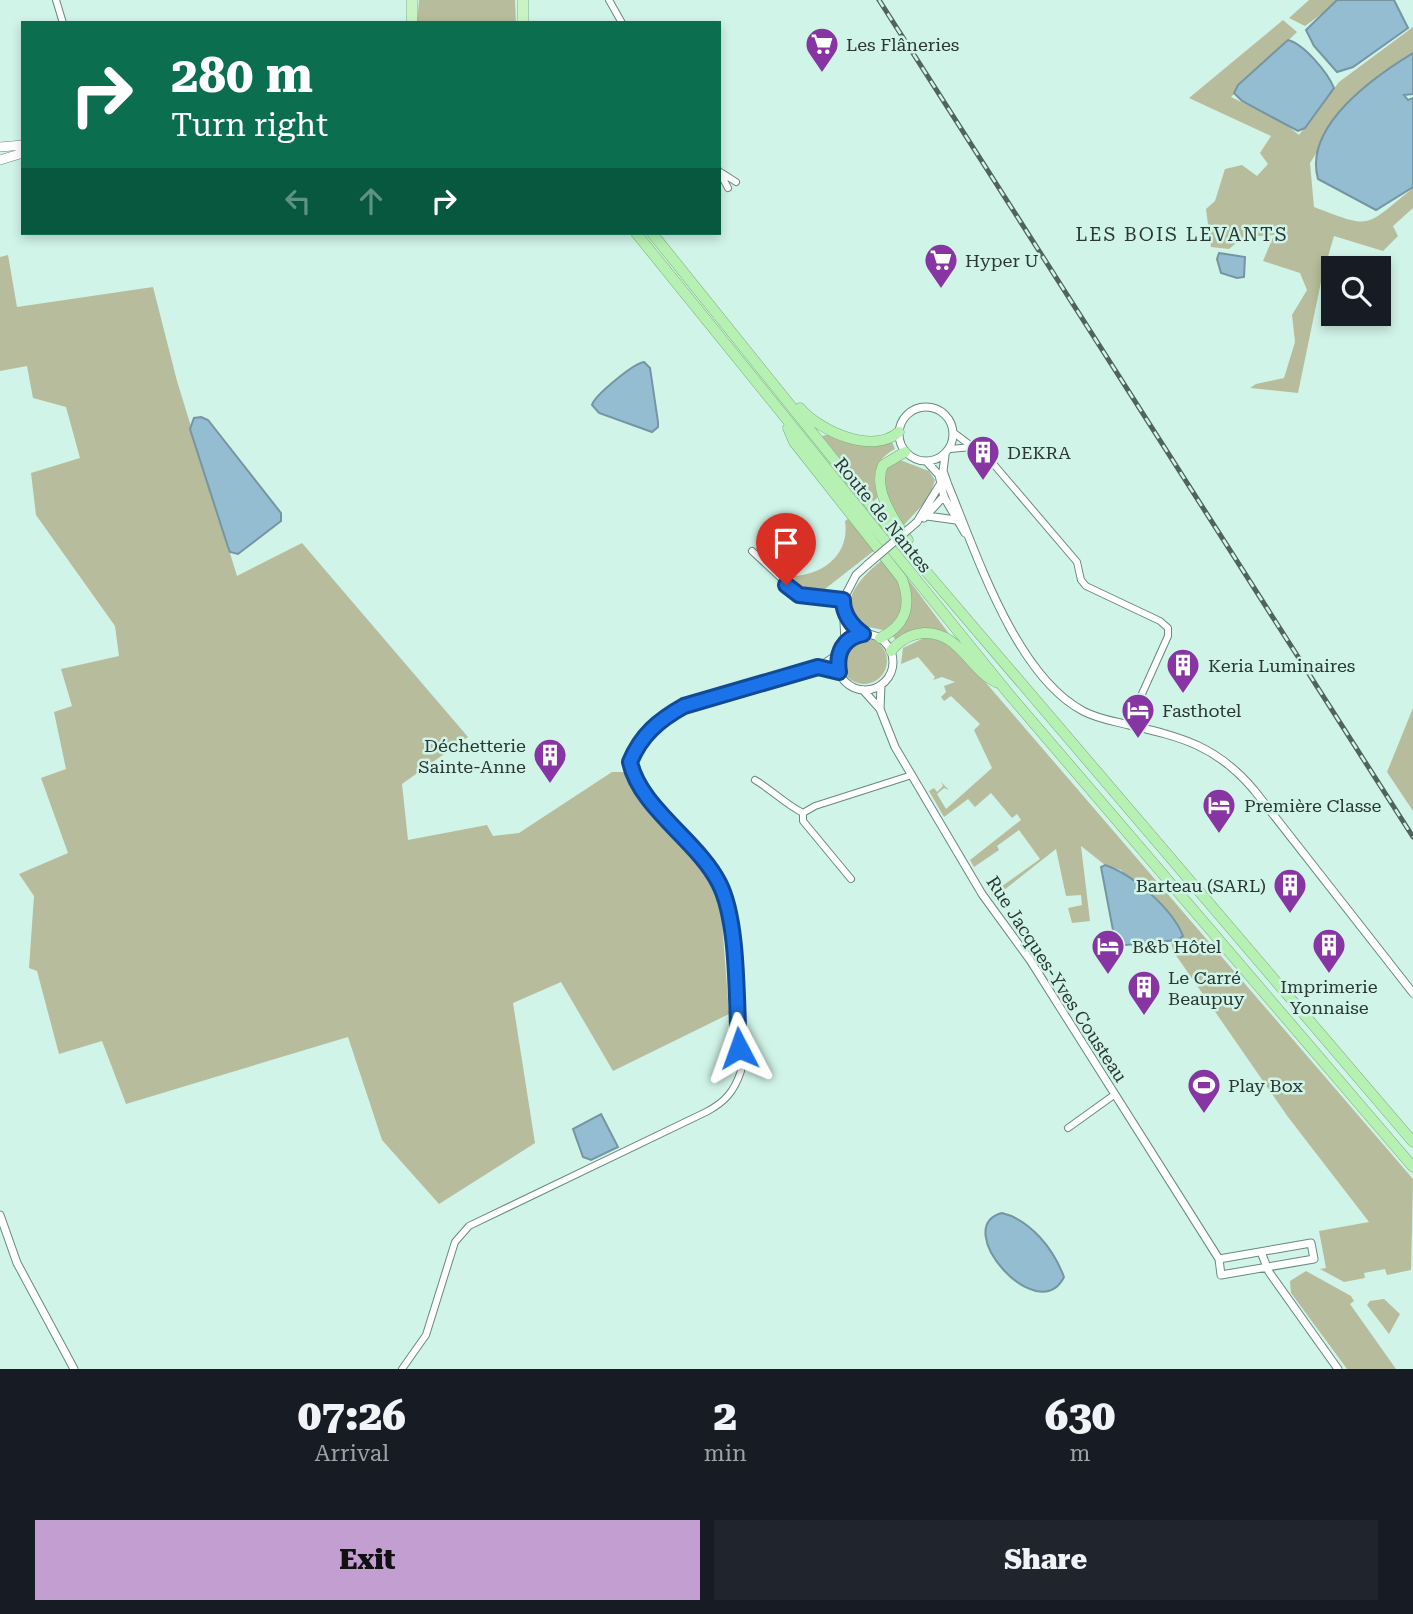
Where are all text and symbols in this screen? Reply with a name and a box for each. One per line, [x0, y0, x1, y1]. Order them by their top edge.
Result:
supermarket icon: Les Flâneries [803, 25, 841, 74]
place label: Les Flâneries [846, 34, 959, 55]
text: 280 m [171, 47, 313, 104]
icon: right [56, 49, 147, 140]
text: Turn right [171, 106, 328, 144]
icon: left [279, 182, 317, 220]
icon: ahead [352, 182, 390, 220]
icon: right [425, 182, 463, 220]
district label: LES BOIS LEVANTS [1075, 223, 1289, 246]
supermarket icon: Hyper U [922, 241, 960, 290]
place label: Hyper U [965, 250, 1039, 271]
map controls [1321, 256, 1391, 326]
button: search [1321, 256, 1391, 326]
building icon: DEKRA [964, 433, 1002, 482]
place label: DEKRA [1007, 442, 1071, 463]
street label: Route de Nantes [830, 453, 936, 577]
pin [756, 513, 816, 585]
icon: arrive [767, 524, 805, 562]
building icon: Keria Luminaires [1164, 646, 1202, 695]
place label: Keria Luminaires [1208, 655, 1355, 676]
hotel icon: Fasthotel [1119, 691, 1157, 740]
place label: Fasthotel [1162, 700, 1242, 721]
place label: Déchetterie Sainte-Anne [418, 735, 526, 777]
building icon: Déchetterie Sainte-Anne [531, 736, 569, 785]
hotel icon: Première Classe [1200, 786, 1238, 835]
place label: Première Classe [1244, 795, 1382, 816]
building icon: Barteau (SARL) [1271, 866, 1309, 915]
street label: Rue Jacques-Yves Cousteau [982, 872, 1132, 1086]
place label: Barteau (SARL) [1136, 875, 1266, 896]
building icon: Imprimerie Yonnaise [1310, 926, 1348, 975]
hotel icon: B&b Hôtel [1089, 927, 1127, 976]
place label: B&b Hôtel [1132, 936, 1222, 957]
place label: Le Carré Beaupuy [1168, 967, 1245, 1009]
building icon: Le Carré Beaupuy [1125, 968, 1163, 1017]
place label: Imprimerie Yonnaise [1280, 976, 1378, 1018]
position arrow [702, 1011, 776, 1085]
sports icon: Play Box [1185, 1066, 1223, 1115]
place label: Play Box [1228, 1075, 1303, 1096]
text: 07:26 [298, 1391, 406, 1440]
text: 2 [713, 1391, 737, 1440]
text: 630 [1045, 1391, 1115, 1440]
text: Arrival [314, 1440, 389, 1467]
text: min [704, 1440, 747, 1467]
text: m [1069, 1440, 1090, 1467]
button: Exit [35, 1520, 700, 1600]
button: Share [714, 1520, 1378, 1600]

